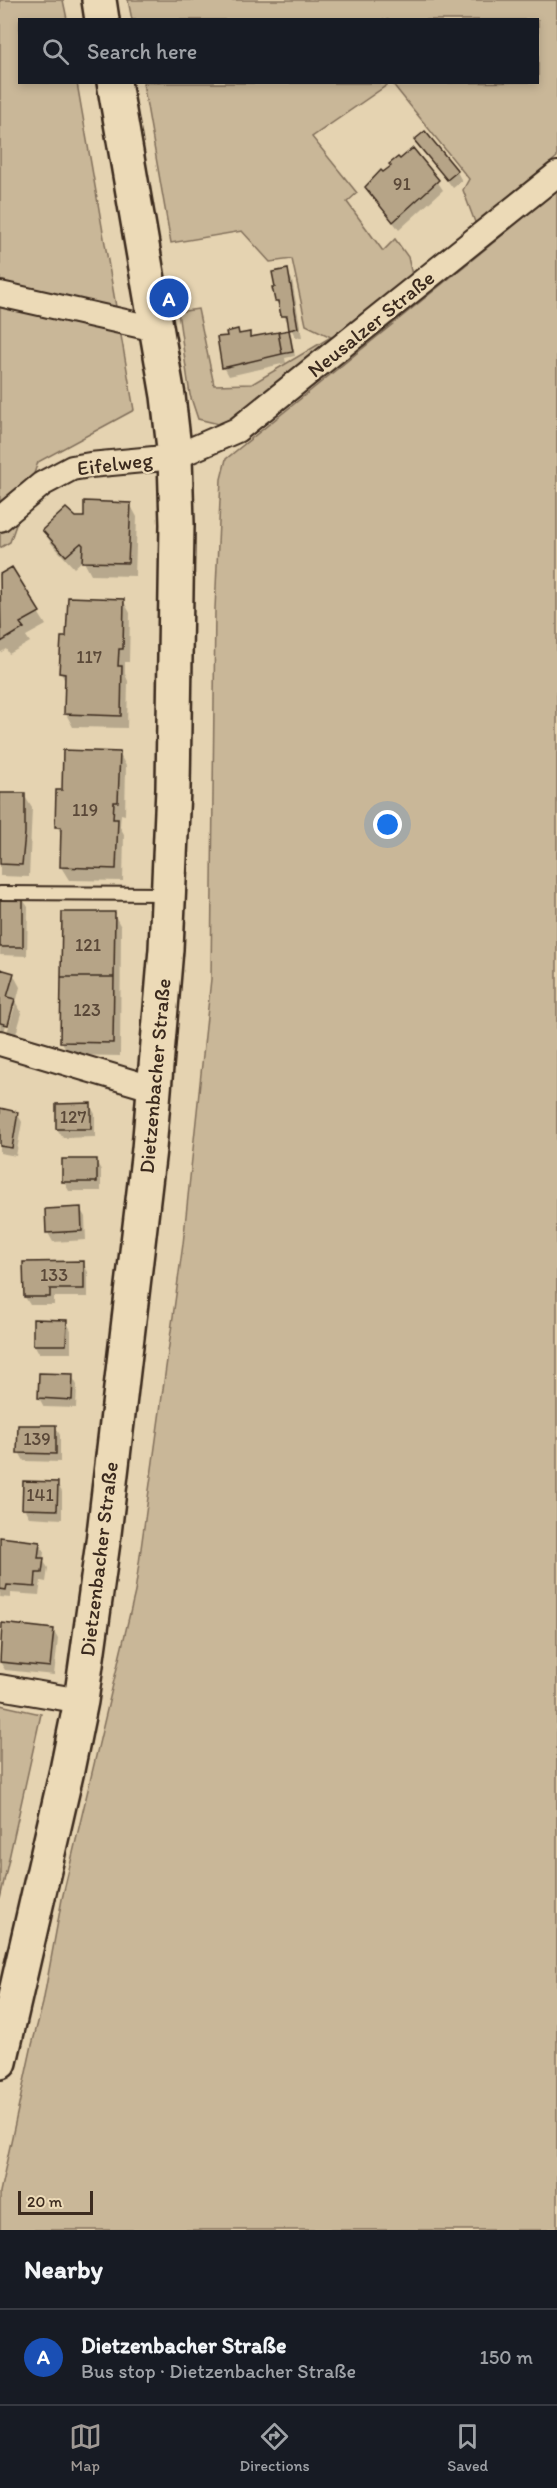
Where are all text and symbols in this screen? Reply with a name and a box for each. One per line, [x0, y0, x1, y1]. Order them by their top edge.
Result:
search box [18, 18, 539, 84]
icon: search [39, 35, 72, 68]
text: Search here [87, 38, 197, 65]
house number: 91 [393, 173, 411, 195]
street label: Neusalzer Straße [302, 265, 439, 382]
pin: A [150, 276, 188, 320]
street label: Eifelweg [76, 446, 154, 481]
house number: 117 [76, 646, 102, 668]
house number: 119 [72, 799, 98, 821]
your location [373, 810, 402, 839]
house number: 121 [75, 934, 101, 956]
street label: Dietzenbacher Straße [134, 977, 176, 1175]
house number: 123 [73, 999, 101, 1021]
house number: 127 [60, 1106, 86, 1128]
house number: 133 [40, 1264, 68, 1286]
house number: 139 [23, 1428, 51, 1450]
street label: Dietzenbacher Straße [74, 1460, 123, 1658]
house number: 141 [26, 1484, 54, 1506]
scale bar [18, 2188, 93, 2216]
text: 20 m [27, 2192, 62, 2211]
text: Nearby [24, 2253, 103, 2285]
text: Dietzenbacher Straße [81, 2332, 286, 2359]
text: A [37, 2345, 50, 2369]
text: 150 m [480, 2345, 533, 2369]
text: Bus stop · Dietzenbacher Straße [81, 2359, 356, 2383]
tab: Map [69, 2420, 102, 2475]
tab: Directions [239, 2420, 310, 2475]
tab: Saved [447, 2420, 488, 2475]

